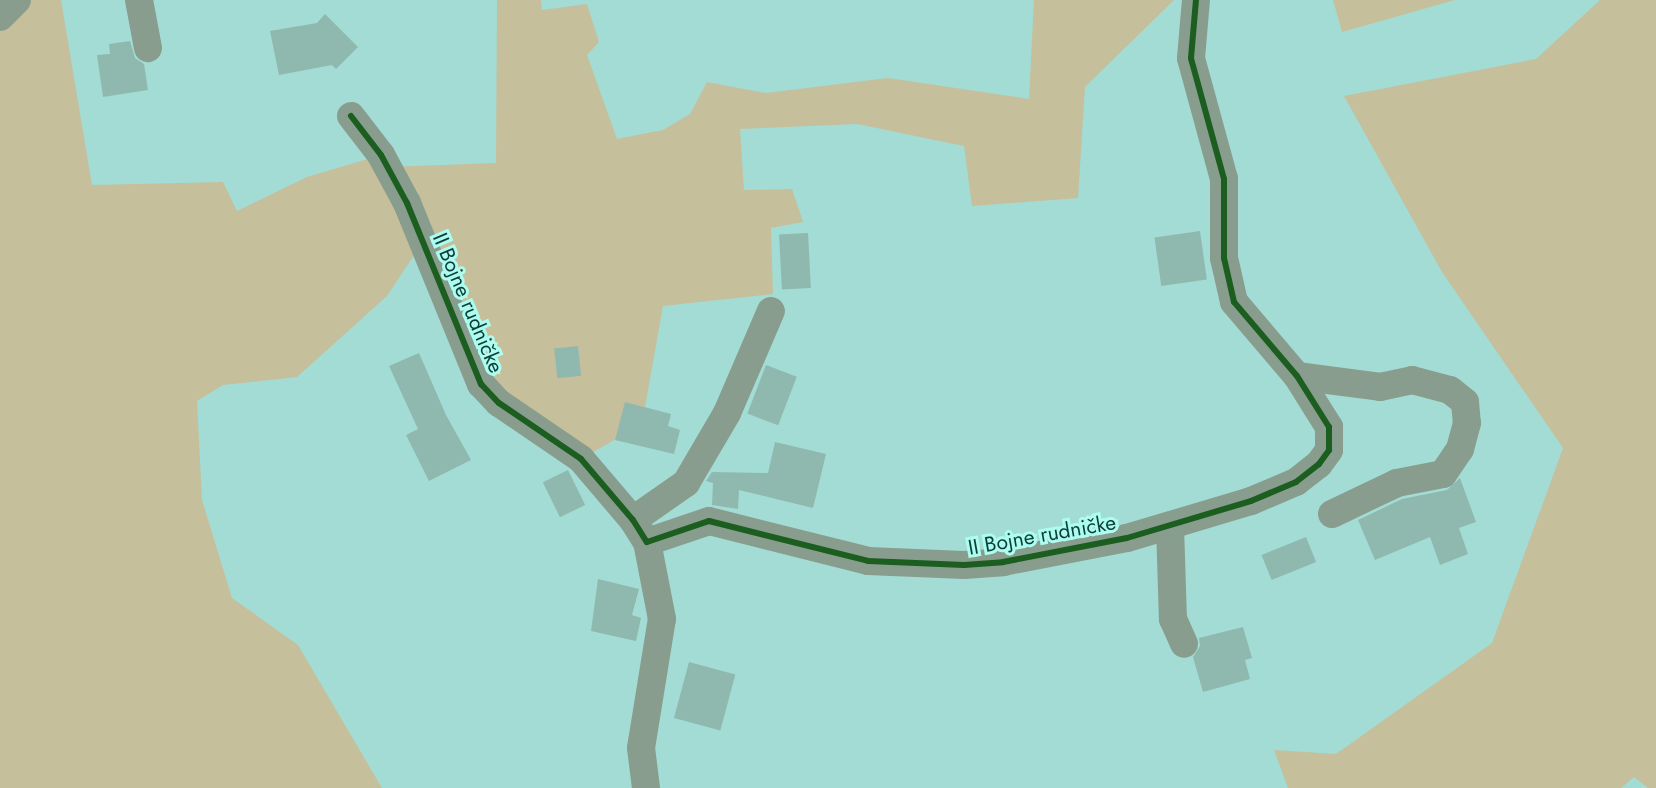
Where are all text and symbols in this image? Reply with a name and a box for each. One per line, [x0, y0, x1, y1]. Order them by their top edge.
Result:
street label: II Bojne rudničke [427, 229, 509, 377]
street label: II Bojne rudničke [966, 510, 1118, 560]

